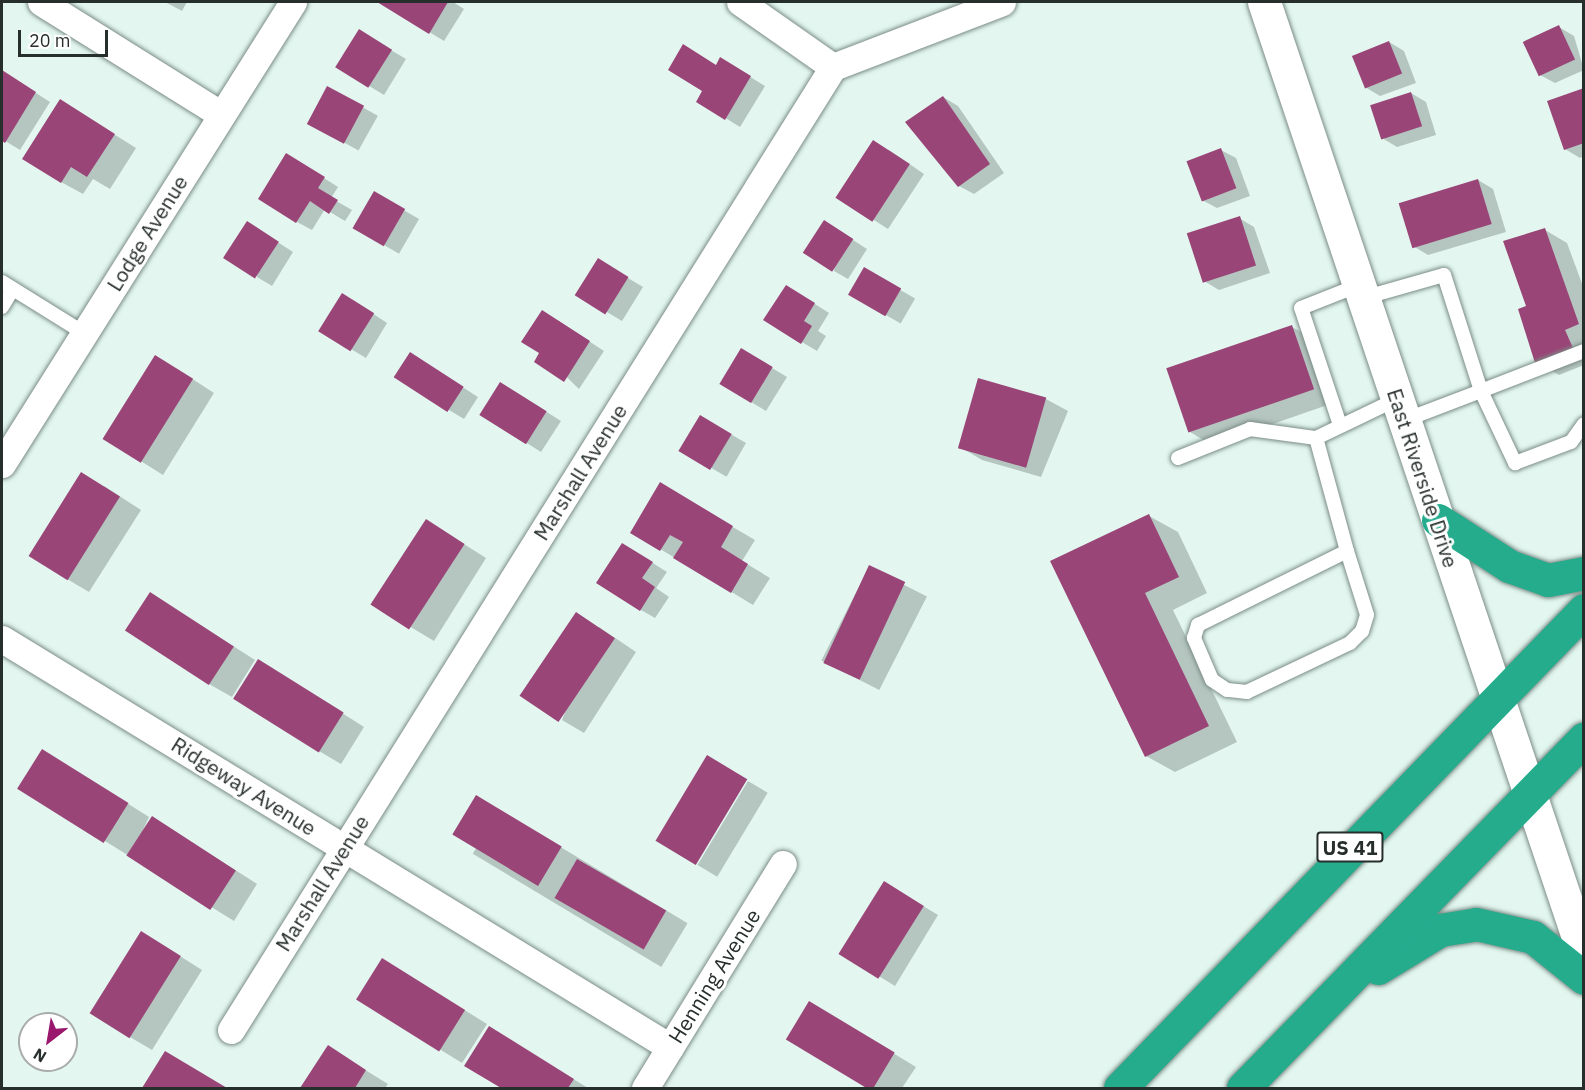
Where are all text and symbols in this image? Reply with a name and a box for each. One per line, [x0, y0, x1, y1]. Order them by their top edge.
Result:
scale bar [21, 18, 111, 56]
text: 20 m [29, 29, 71, 52]
street label: Lodge Avenue [101, 170, 193, 296]
street label: East Riverside Drive [1382, 385, 1464, 571]
street label: Marshall Avenue [528, 399, 632, 545]
street label: Ridgeway Avenue [167, 731, 321, 841]
street label: Marshall Avenue [270, 810, 374, 956]
road number: US 41 [1316, 830, 1384, 864]
street label: Henning Avenue [663, 904, 765, 1048]
north arrow [18, 1012, 78, 1072]
text: N [30, 1044, 50, 1067]

